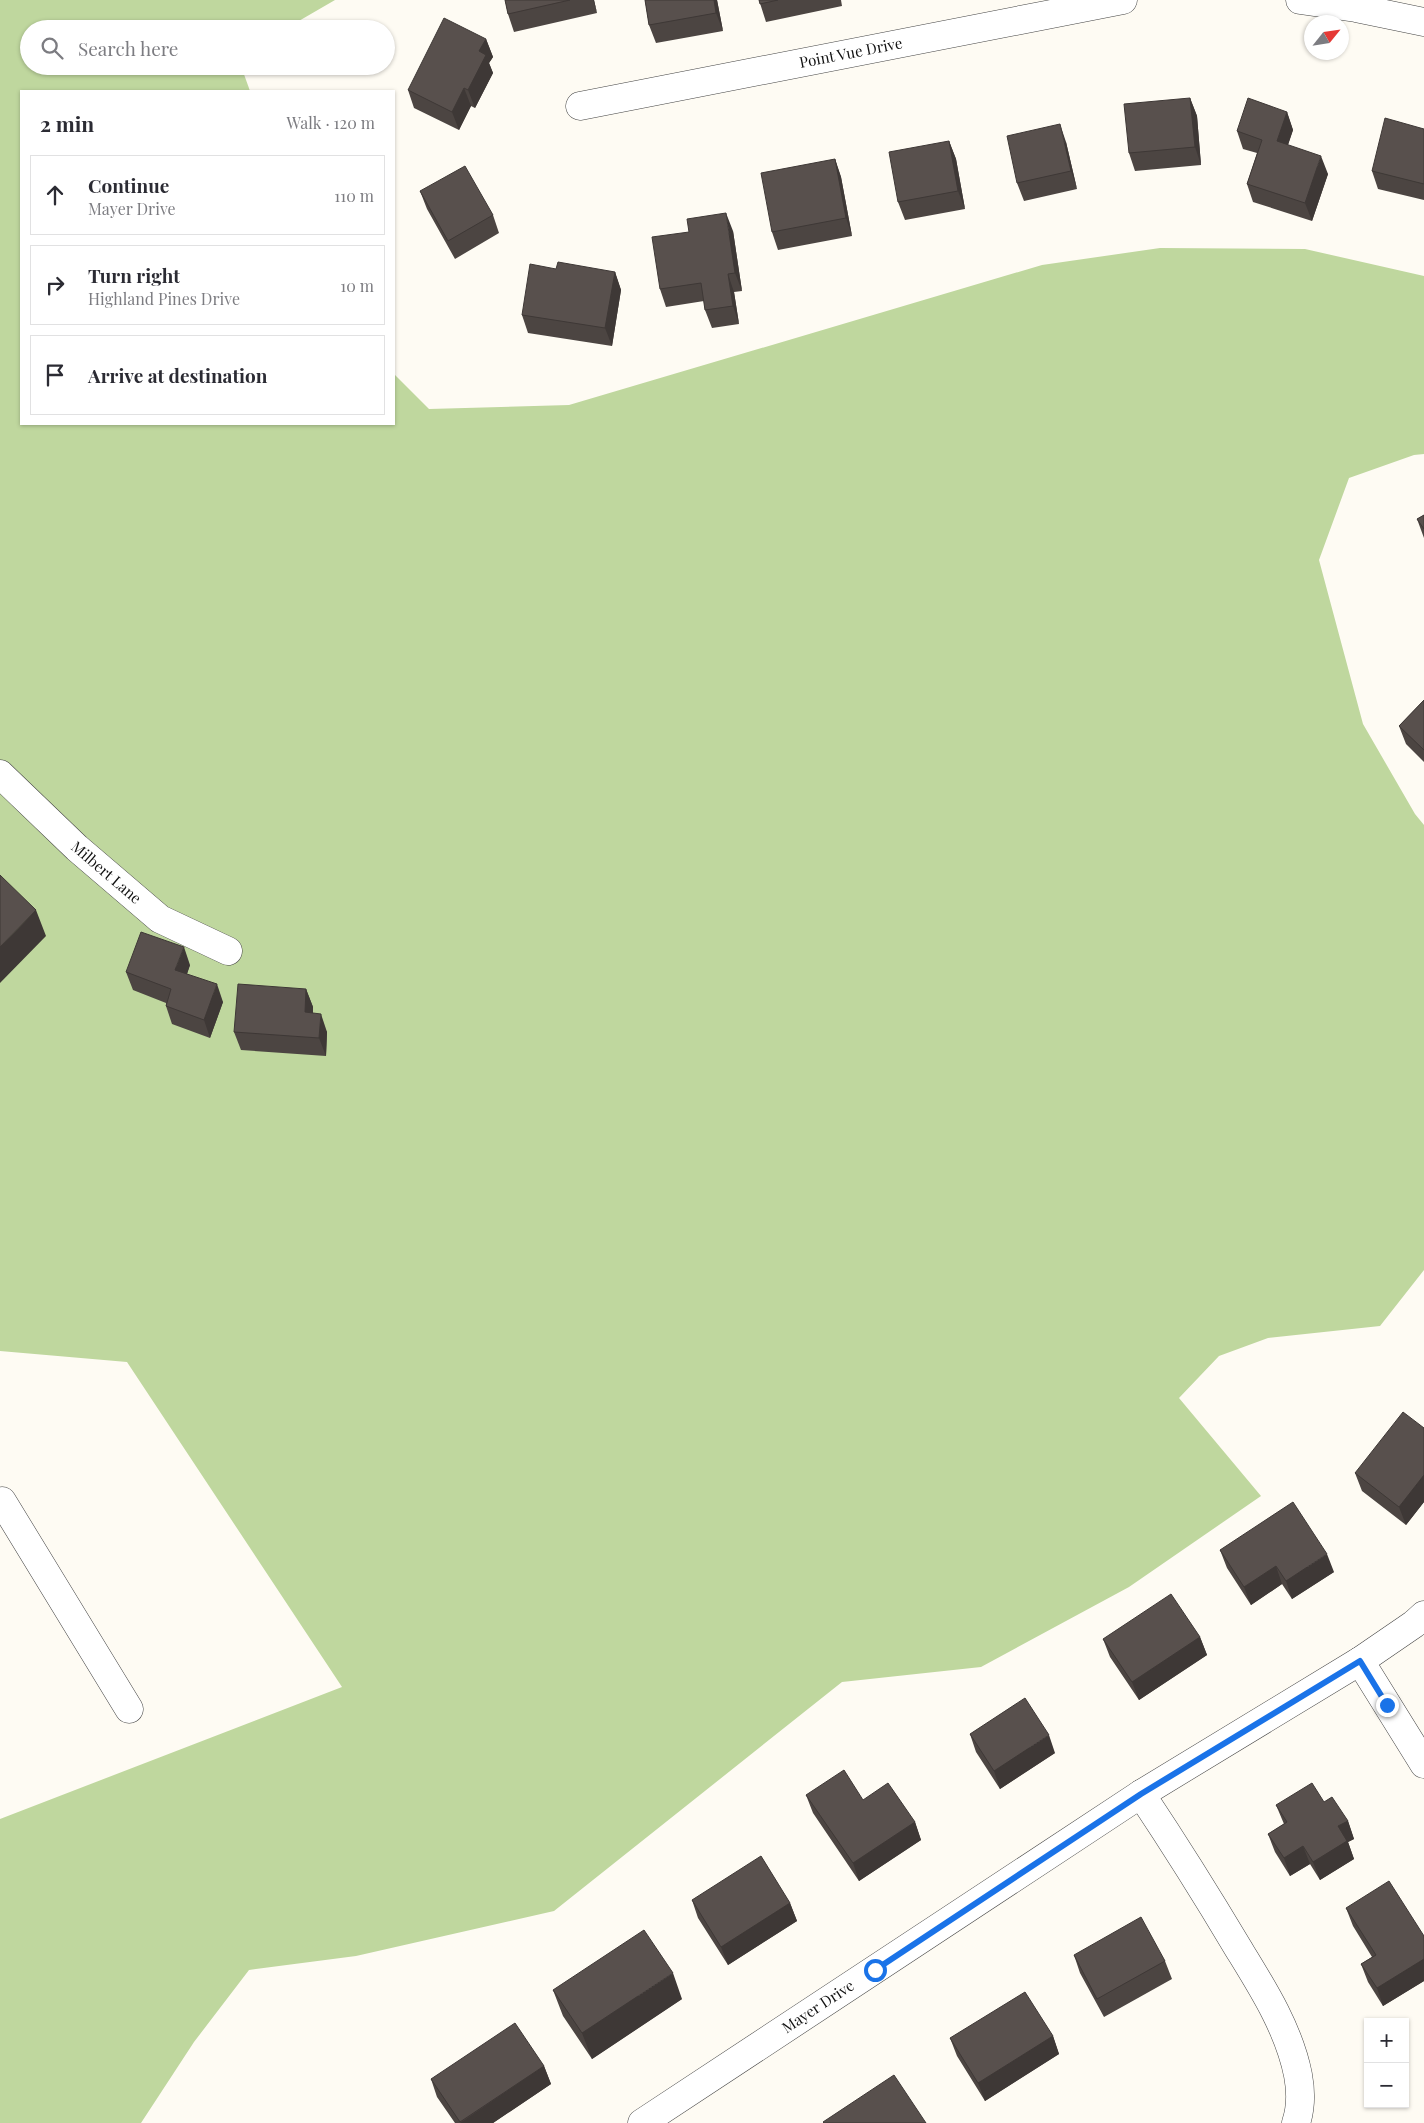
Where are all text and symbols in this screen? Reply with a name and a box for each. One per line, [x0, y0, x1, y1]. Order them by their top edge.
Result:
north arrow [1304, 15, 1349, 60]
search box [20, 20, 395, 75]
street label: Point Vue Drive [797, 32, 904, 72]
icon: search [38, 34, 66, 62]
text: Search here [78, 35, 178, 61]
text: 2 min [40, 109, 94, 137]
text: Walk · 120 m [287, 112, 375, 133]
text: Continue [88, 172, 169, 198]
icon: ahead [41, 181, 69, 209]
text: 110 m [334, 185, 374, 206]
text: Mayer Drive [88, 198, 176, 219]
text: Turn right [88, 262, 180, 288]
icon: right [41, 271, 69, 299]
text: 10 m [340, 275, 374, 296]
text: Highland Pines Drive [88, 288, 240, 309]
icon: arrive [41, 361, 69, 389]
text: Arrive at destination [88, 362, 268, 388]
street label: Milbert Lane [67, 836, 146, 908]
route end [1376, 1694, 1399, 1717]
route start [864, 1959, 887, 1982]
street label: Mayer Drive [778, 1975, 857, 2037]
map controls [1364, 2018, 1409, 2108]
button: + [1364, 2018, 1409, 2063]
button: − [1364, 2063, 1409, 2108]

